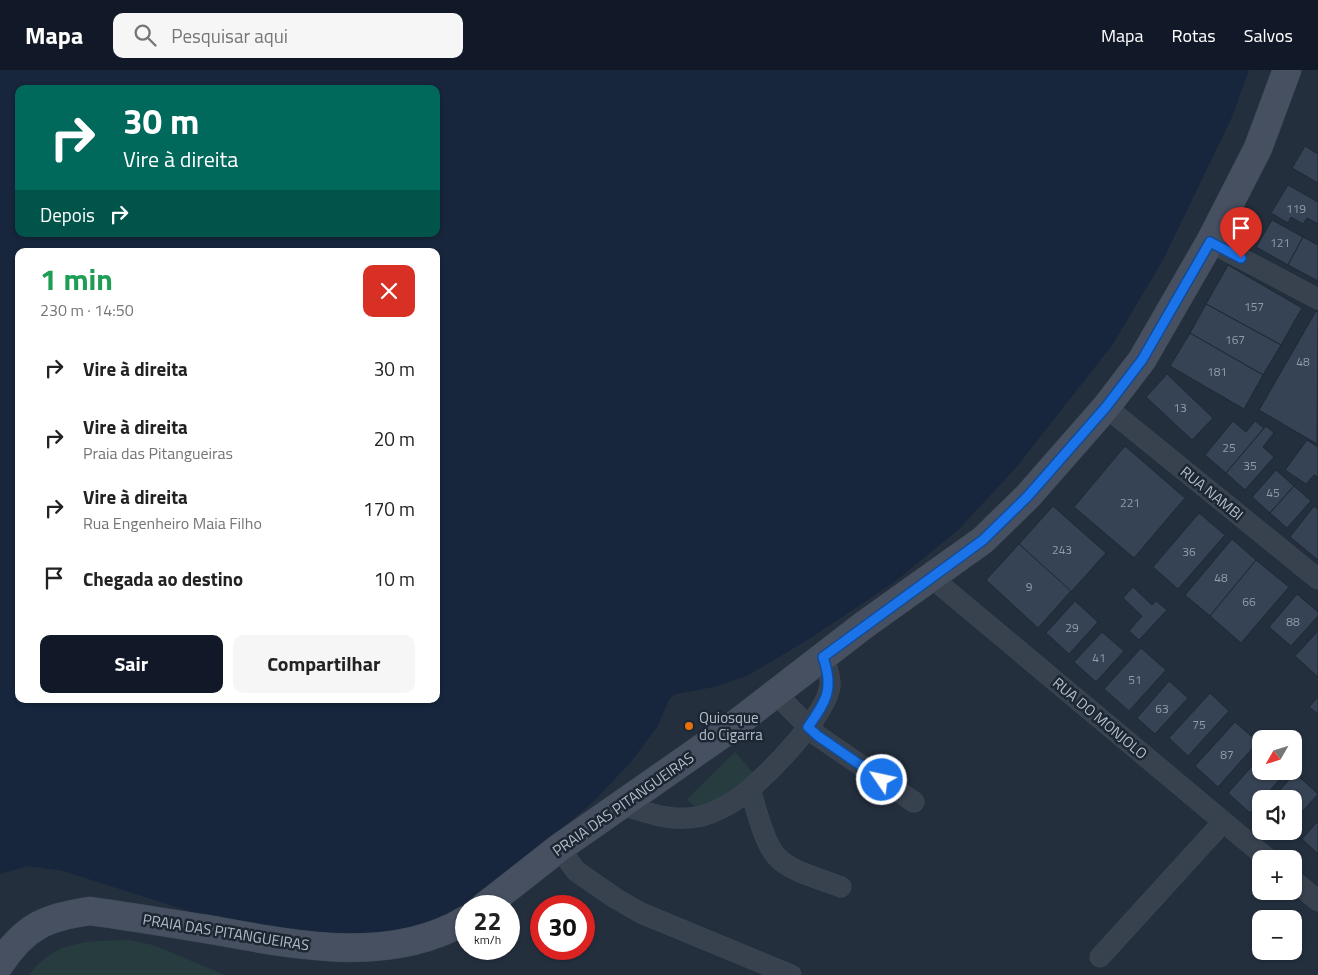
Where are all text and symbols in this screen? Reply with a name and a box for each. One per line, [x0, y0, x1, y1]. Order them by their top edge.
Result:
search box [113, 13, 463, 58]
text: Mapa [25, 17, 83, 53]
icon: search [131, 21, 159, 49]
text: Pesquisar aqui [171, 21, 288, 50]
text: Mapa [1101, 22, 1144, 49]
text: Rotas [1172, 22, 1216, 49]
text: Salvos [1244, 22, 1293, 49]
text: 30 m [123, 94, 199, 148]
icon: right [40, 105, 105, 170]
text: Vire à direita [123, 142, 238, 176]
house number: 119 [1286, 199, 1306, 218]
text: Depois [40, 200, 95, 229]
icon: right [105, 200, 133, 228]
pin [1220, 207, 1262, 258]
icon: arrive [1227, 214, 1255, 242]
house number: 121 [1270, 233, 1290, 252]
text: 1 min [40, 256, 113, 302]
button: close [363, 265, 415, 317]
house number: 157 [1244, 297, 1264, 316]
text: 230 m · 14:50 [40, 298, 134, 322]
house number: 167 [1225, 330, 1245, 349]
house number: 48 [1296, 352, 1310, 371]
icon: right [40, 354, 68, 382]
text: Vire à direita [83, 354, 188, 383]
text: 30 m [374, 354, 415, 383]
house number: 181 [1207, 362, 1227, 381]
house number: 13 [1173, 398, 1187, 417]
text: Vire à direita [83, 412, 188, 441]
icon: right [40, 424, 68, 452]
text: 20 m [374, 424, 415, 453]
house number: 25 [1222, 438, 1236, 457]
text: Praia das Pitangueiras [83, 441, 233, 465]
house number: 35 [1243, 456, 1257, 475]
street label: RUA NAMBI [1175, 460, 1249, 526]
text: Vire à direita [83, 482, 188, 511]
house number: 45 [1266, 483, 1280, 502]
house number: 221 [1120, 493, 1140, 512]
icon: right [40, 494, 68, 522]
text: 170 m [363, 494, 415, 523]
text: Rua Engenheiro Maia Filho [83, 511, 262, 535]
house number: 243 [1052, 540, 1072, 559]
house number: 36 [1182, 542, 1196, 561]
icon: arrive [40, 564, 68, 592]
text: Chegada ao destino [83, 564, 243, 593]
text: 10 m [374, 564, 415, 593]
house number: 48 [1214, 568, 1228, 587]
house number: 9 [1026, 577, 1033, 596]
house number: 66 [1242, 592, 1256, 611]
house number: 88 [1286, 612, 1300, 631]
house number: 29 [1065, 618, 1079, 637]
button: Sair [40, 635, 223, 693]
button: Compartilhar [233, 635, 415, 693]
house number: 41 [1092, 648, 1106, 667]
house number: 51 [1128, 670, 1142, 689]
street label: RUA DO MONJOLO [1048, 671, 1152, 765]
house number: 63 [1155, 699, 1169, 718]
place label: Quiosque do Cigarra [699, 706, 763, 746]
house number: 75 [1192, 715, 1206, 734]
marker: Quiosque do Cigarra [683, 720, 695, 732]
north arrow [1252, 730, 1302, 780]
map controls [1252, 730, 1302, 960]
house number: 87 [1220, 745, 1234, 764]
street label: PRAIA DAS PITANGUEIRAS [547, 746, 699, 862]
position arrow [855, 753, 907, 805]
button: sound [1252, 790, 1302, 840]
button: + [1252, 850, 1302, 900]
speed limit sign: 30 [530, 895, 595, 960]
text: 22 [473, 902, 502, 940]
street label: PRAIA DAS PITANGUEIRAS [141, 907, 311, 957]
button: − [1252, 910, 1302, 960]
text: km/h [474, 930, 501, 949]

